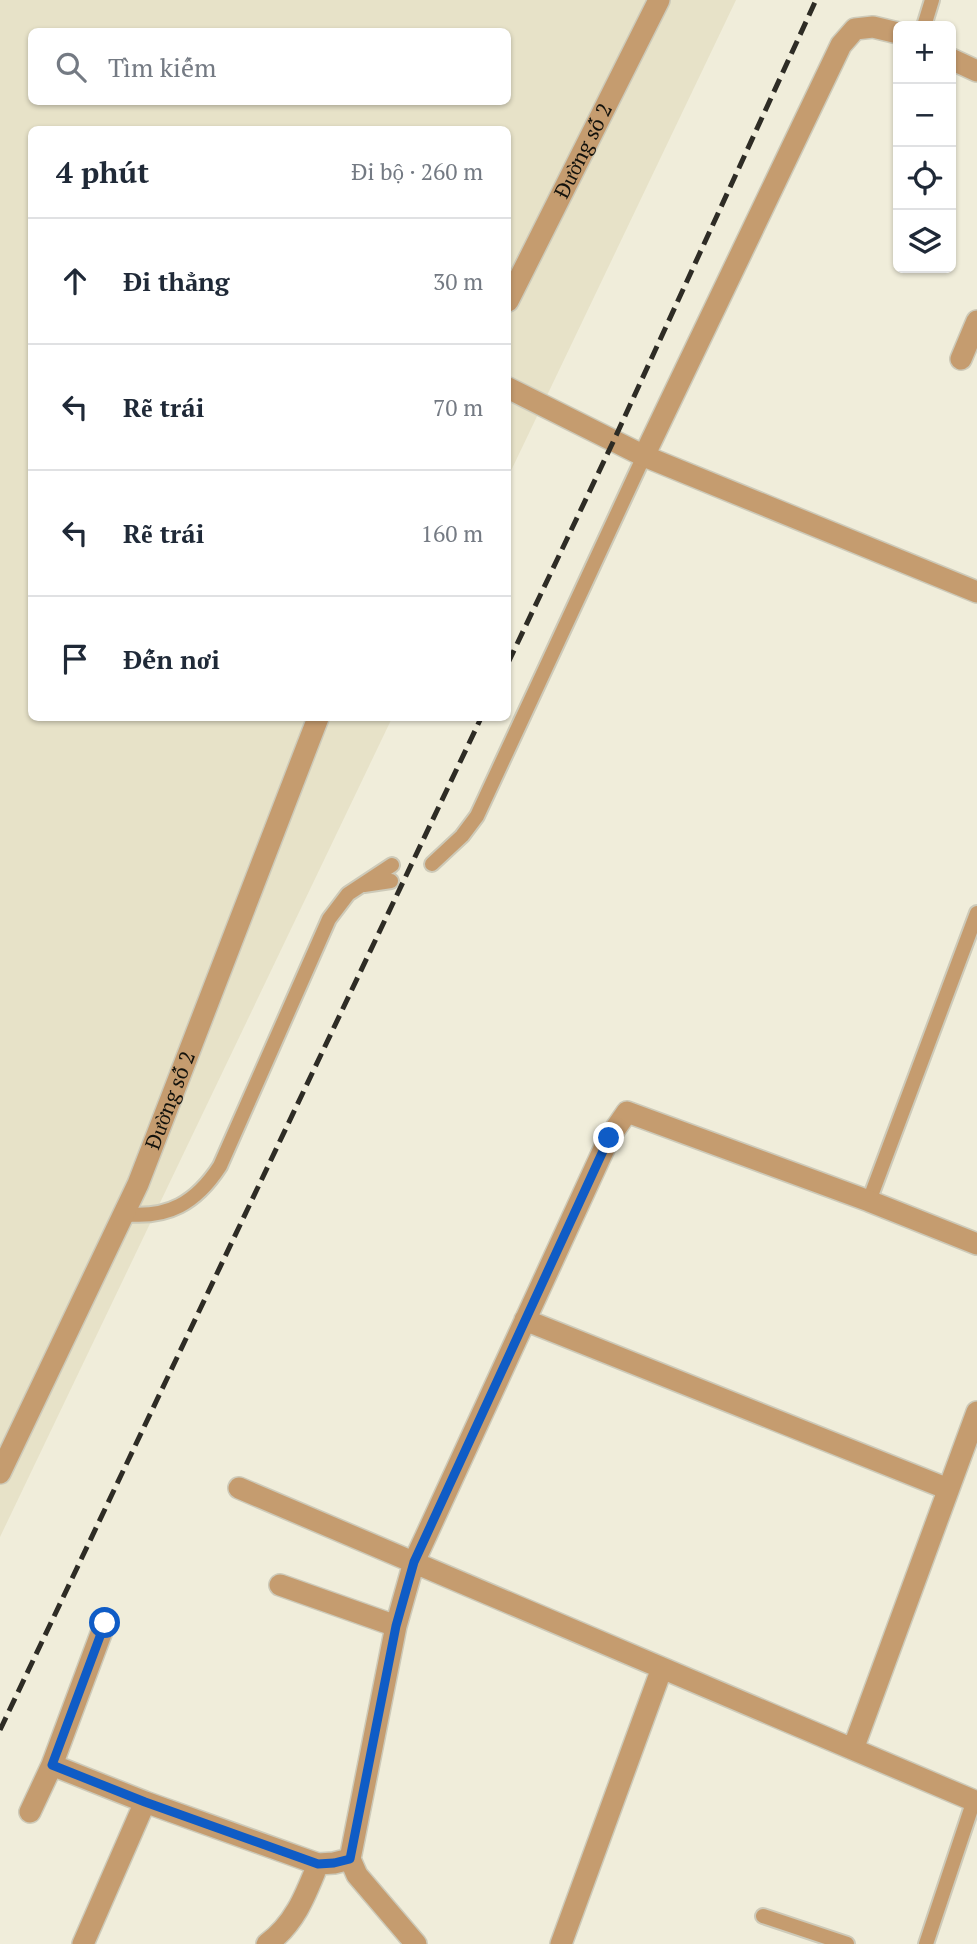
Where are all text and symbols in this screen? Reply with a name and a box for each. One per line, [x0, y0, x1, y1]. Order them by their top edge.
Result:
map controls [893, 21, 956, 273]
button: + [893, 21, 956, 84]
search box [28, 28, 511, 105]
icon: search [52, 48, 90, 86]
text: Tìm kiếm [108, 50, 216, 84]
button: − [893, 84, 956, 147]
street label: Đường số 2 [547, 98, 618, 203]
button: locate [893, 147, 956, 210]
text: 4 phút [56, 152, 149, 192]
text: Đi bộ · 260 m [351, 156, 483, 187]
button: layers [893, 210, 956, 273]
icon: ahead [56, 262, 94, 300]
text: Đi thẳng [123, 264, 229, 298]
text: 30 m [433, 266, 483, 297]
icon: left [56, 388, 94, 426]
text: Rẽ trái [123, 390, 204, 424]
text: 70 m [433, 392, 483, 423]
icon: left [56, 514, 94, 552]
text: Rẽ trái [123, 516, 204, 550]
text: 160 m [421, 518, 483, 549]
icon: arrive [56, 640, 94, 678]
text: Đến nơi [123, 642, 220, 676]
street label: Đường số 2 [138, 1047, 201, 1153]
route end [593, 1122, 624, 1153]
route start [89, 1607, 120, 1638]

